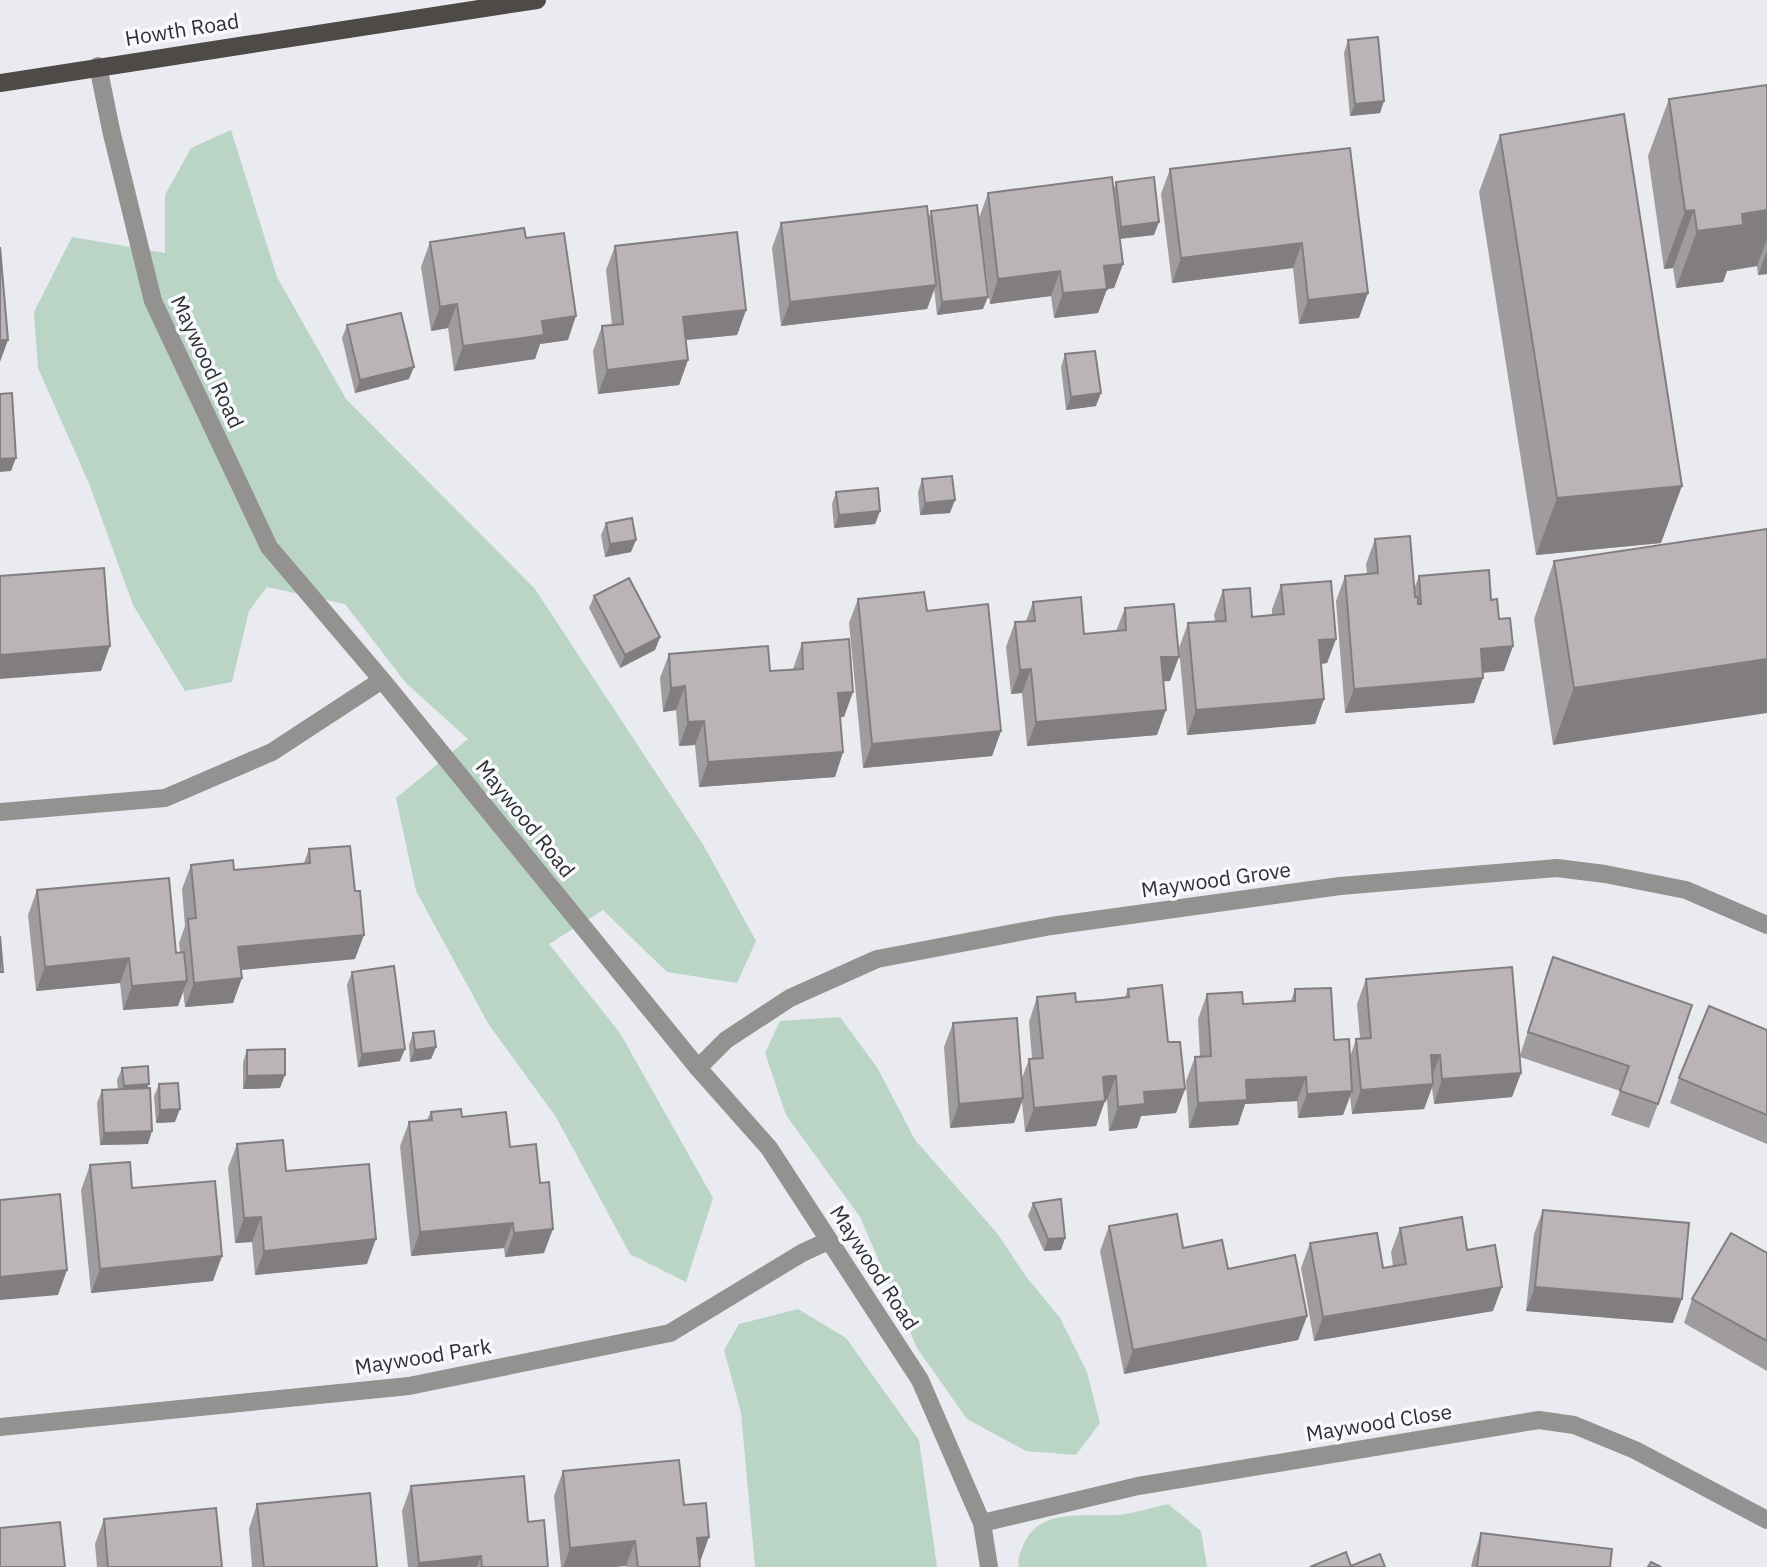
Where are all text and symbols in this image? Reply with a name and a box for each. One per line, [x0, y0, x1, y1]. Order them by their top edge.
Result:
street label: Howth Road [123, 6, 241, 52]
street label: Maywood Road [165, 291, 251, 433]
street label: Maywood Road [470, 754, 582, 883]
street label: Maywood Grove [1139, 855, 1292, 903]
street label: Maywood Road [824, 1200, 926, 1335]
street label: Maywood Park [353, 1331, 493, 1381]
street label: Maywood Close [1304, 1397, 1454, 1447]

